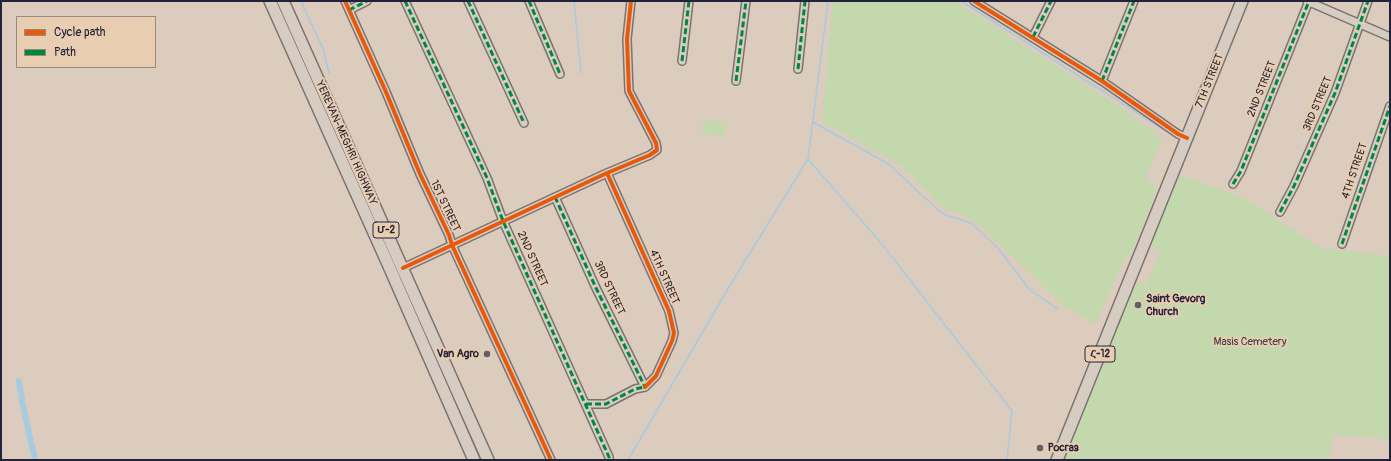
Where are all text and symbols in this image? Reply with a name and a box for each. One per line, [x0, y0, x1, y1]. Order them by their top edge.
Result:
legend [16, 16, 156, 68]
text: Cycle path [54, 25, 105, 40]
text: Path [54, 45, 76, 60]
street label: 7TH STREET [1193, 52, 1227, 110]
street label: 2ND STREET [1245, 59, 1279, 119]
street label: 3RD STREET [1301, 75, 1335, 133]
street label: YEREVAN-MEGHRI HIGHWAY [312, 79, 380, 207]
street label: 4TH STREET [1339, 141, 1371, 201]
street label: 1ST STREET [427, 178, 463, 234]
road number: Մ-2 [373, 222, 399, 238]
street label: 2ND STREET [514, 229, 550, 289]
street label: 4TH STREET [646, 248, 682, 306]
street label: 3RD STREET [591, 259, 627, 317]
place label: Saint Gevorg Church [1146, 292, 1205, 318]
marker: Saint Gevorg Church [1133, 300, 1143, 310]
park label: Masis Cemetery [1214, 335, 1286, 349]
road number: Հ-12 [1085, 346, 1115, 362]
place label: Van Agro [437, 347, 479, 361]
marker: Van Agro [482, 349, 492, 359]
place label: Росгаз [1048, 441, 1079, 455]
marker: Росгаз [1035, 443, 1045, 453]

